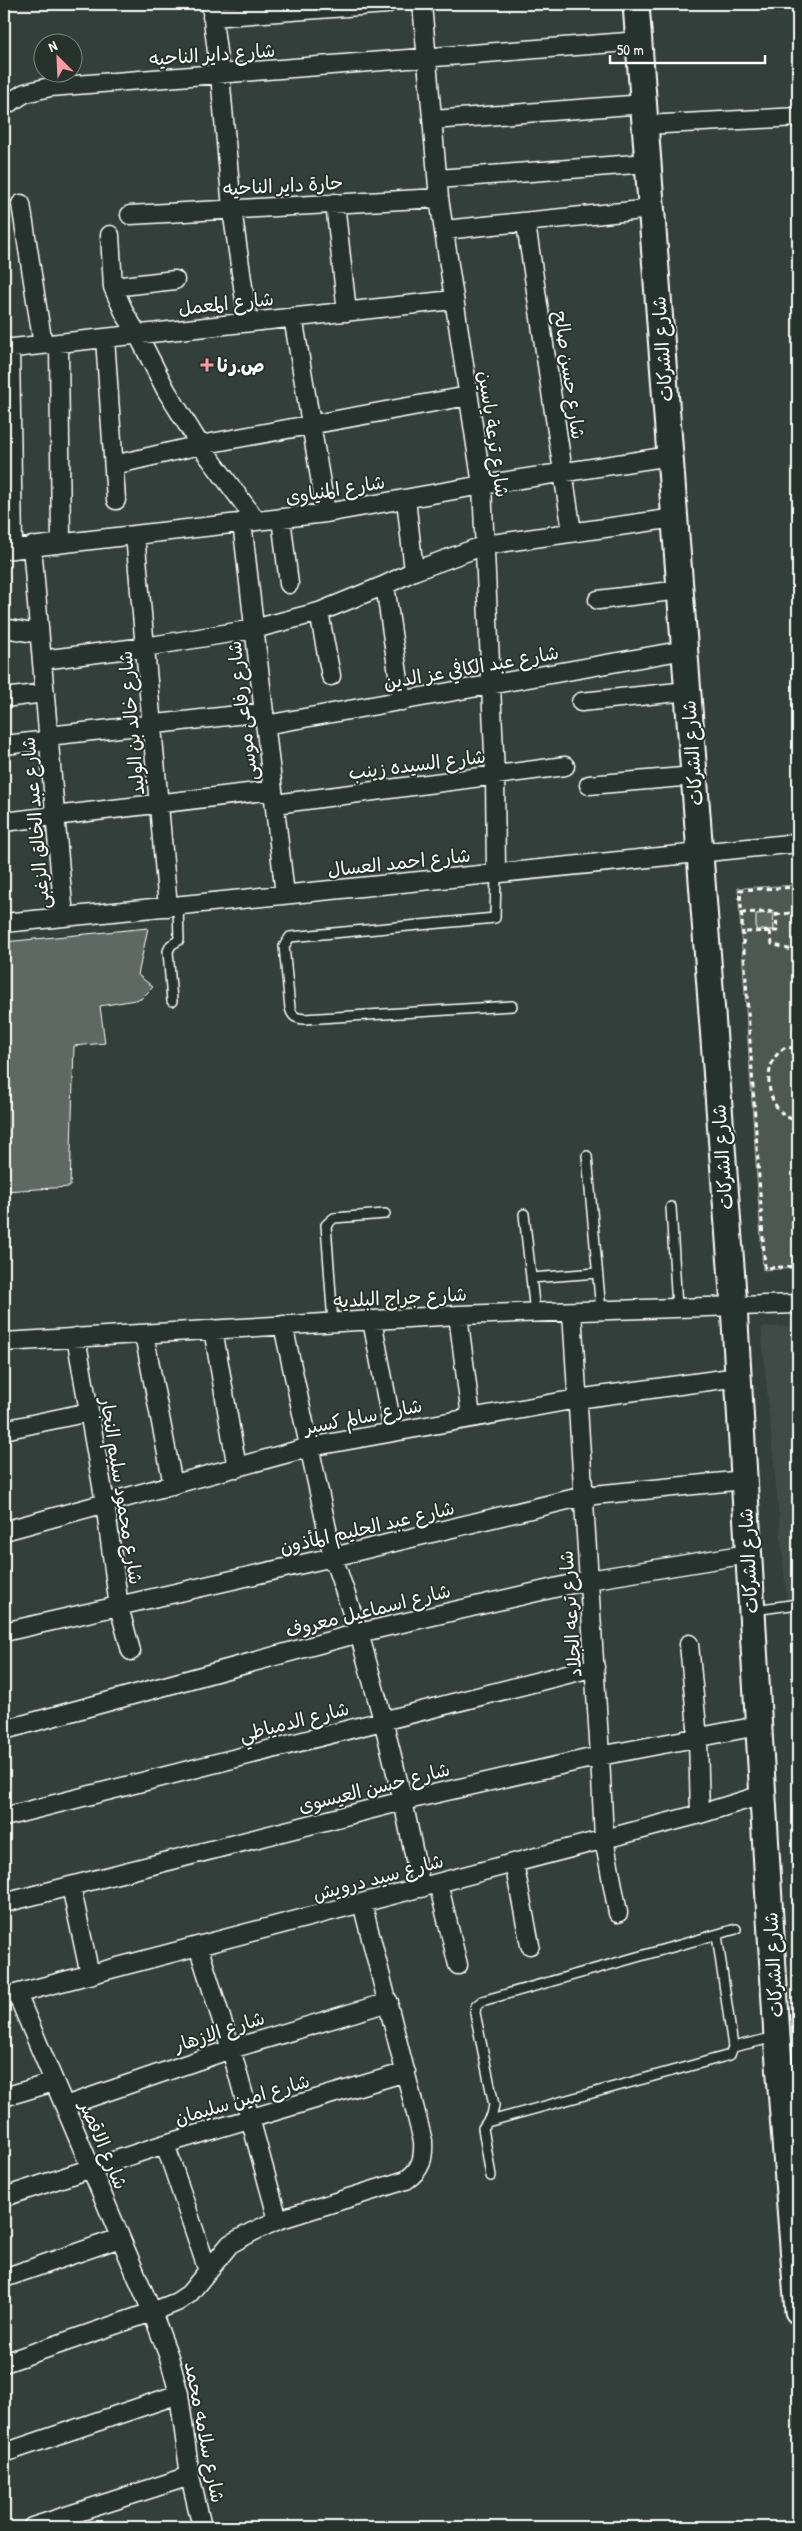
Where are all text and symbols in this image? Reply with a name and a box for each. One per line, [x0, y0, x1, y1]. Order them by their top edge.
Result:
north arrow [32, 32, 82, 82]
scale bar [610, 32, 764, 64]
text: N [45, 35, 60, 56]
street label: شارع داير الناحيه [148, 37, 276, 72]
text: 50 m [617, 39, 644, 60]
street label: حارة داير الناحيه [222, 169, 344, 201]
street label: شارع المعمل [177, 285, 275, 322]
street label: شارع الشركات [645, 295, 680, 403]
street label: شارع حسن صالح [547, 309, 592, 441]
place label: ص.رنا [217, 352, 265, 378]
marker: ص.رنا [201, 359, 213, 371]
street label: شارع ترعة ياسين [471, 369, 516, 499]
street label: شارع المنياوى [283, 468, 387, 511]
street label: شارع رفاعى موسى [221, 639, 264, 782]
street label: شارع عبد الكافي عز الدين [381, 639, 561, 696]
street label: شارع خالد بن الوليد [112, 650, 151, 796]
street label: شارع الشركات [675, 699, 710, 807]
street label: شارع عبد الخالق الزغبى [15, 736, 56, 910]
street label: شارع السيده زينب [347, 743, 487, 786]
street label: شارع احمد العسال [326, 842, 472, 883]
street label: شارع الشركات [705, 1103, 740, 1211]
street label: شارع جراج البلديه [332, 1281, 468, 1314]
street label: شارع سالم كسبر [300, 1392, 425, 1443]
street label: شارع محمود سليم النجار [92, 1394, 150, 1587]
street label: شارع عبد الحليم المأذون [277, 1494, 457, 1562]
street label: شارع الشركات [732, 1508, 765, 1614]
street label: شارع ترعه الجلاد [553, 1550, 588, 1678]
street label: شارع اسماعيل معروف [283, 1577, 454, 1644]
street label: شارع الدمياطي [236, 1695, 353, 1751]
street label: شارع حسن العيسوى [296, 1756, 453, 1819]
street label: شارع سيد درويش [310, 1847, 447, 1908]
street label: شارع الشركات [757, 1912, 790, 2018]
street label: شارع الازهار [169, 2004, 268, 2059]
street label: شارع امين سليمان [171, 2067, 313, 2132]
street label: شارع الاقصر [72, 2095, 134, 2194]
street label: شارع سلامه محمد [178, 2359, 231, 2505]

